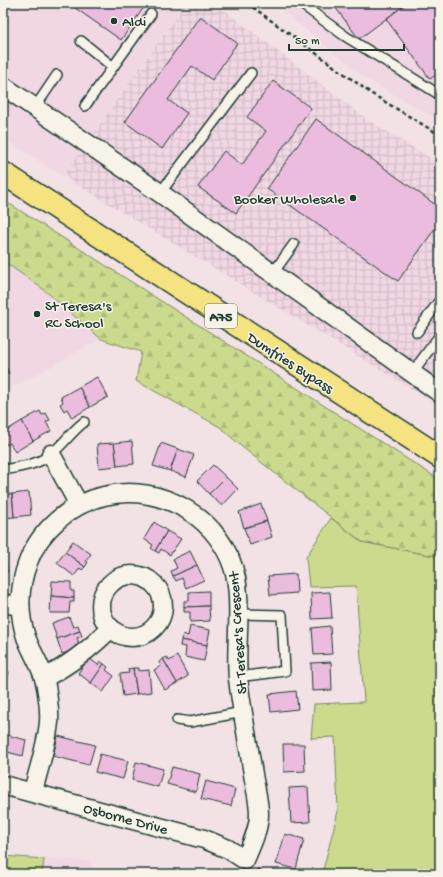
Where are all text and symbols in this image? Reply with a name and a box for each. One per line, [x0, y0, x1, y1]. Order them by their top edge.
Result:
place label: Aldi [122, 14, 146, 32]
marker: Aldi [109, 16, 119, 26]
scale bar [289, 26, 404, 52]
text: 50 m [295, 35, 320, 49]
place label: Booker Wholesale [233, 191, 345, 209]
marker: Booker Wholesale [348, 193, 358, 203]
place label: St Teresa's RC School [45, 298, 112, 333]
road number: A75 [205, 304, 237, 328]
marker: St Teresa's RC School [32, 309, 42, 319]
street label: Dumfries Bypass [243, 329, 337, 399]
street label: St Teresa's Crescent [226, 569, 252, 695]
street label: Osborne Drive [81, 800, 170, 840]

